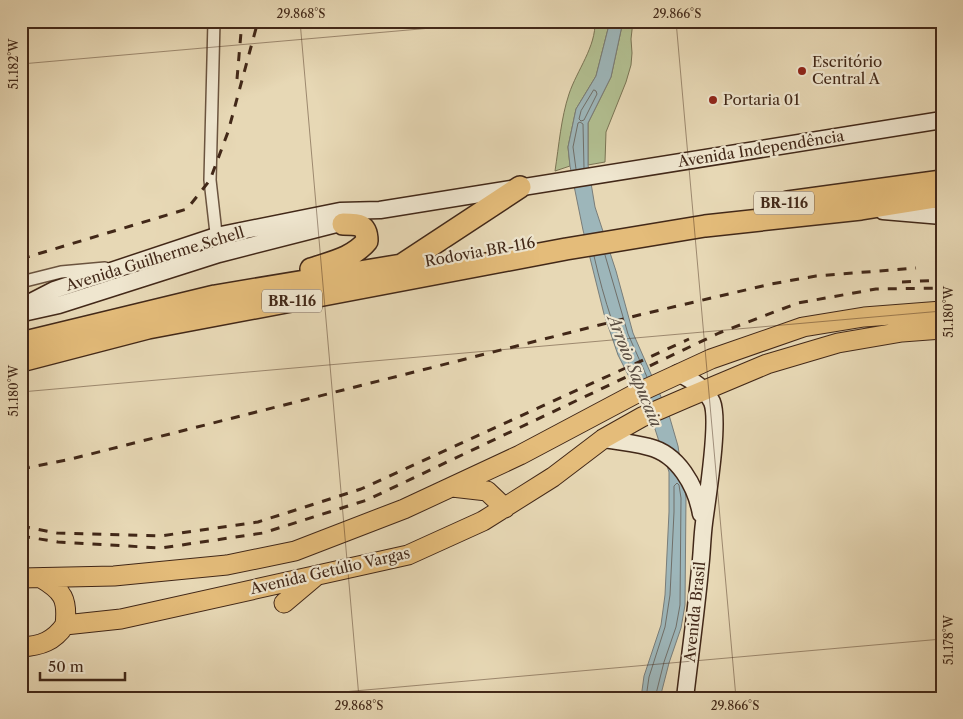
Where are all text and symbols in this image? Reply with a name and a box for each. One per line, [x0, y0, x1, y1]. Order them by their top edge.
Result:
text: 29.868°S [277, 6, 325, 21]
text: 29.866°S [653, 6, 701, 21]
text: 51.182°W [6, 38, 21, 89]
place label: Escritório Central A [812, 52, 882, 88]
marker: Escritório Central A [796, 65, 808, 77]
place label: Portaria 01 [723, 90, 800, 109]
marker: Portaria 01 [707, 94, 719, 106]
street label: Avenida Independência [675, 126, 845, 171]
road number: BR-116 [754, 192, 814, 214]
street label: Avenida Guilherme Schell [62, 222, 247, 295]
street label: Rodovia BR-116 [423, 232, 537, 271]
text: 51.180°W [941, 285, 956, 338]
road number: BR-116 [262, 290, 322, 312]
water label: Arroio Sapucaia [602, 309, 667, 430]
text: 51.180°W [6, 364, 21, 417]
street label: Avenida Getúlio Vargas [247, 543, 412, 598]
street label: Avenida Brasil [680, 560, 709, 664]
text: 51.178°W [941, 614, 956, 665]
scale bar [40, 649, 125, 681]
text: 50 m [48, 657, 84, 676]
text: 29.868°S [335, 698, 383, 713]
text: 29.866°S [711, 698, 759, 713]

